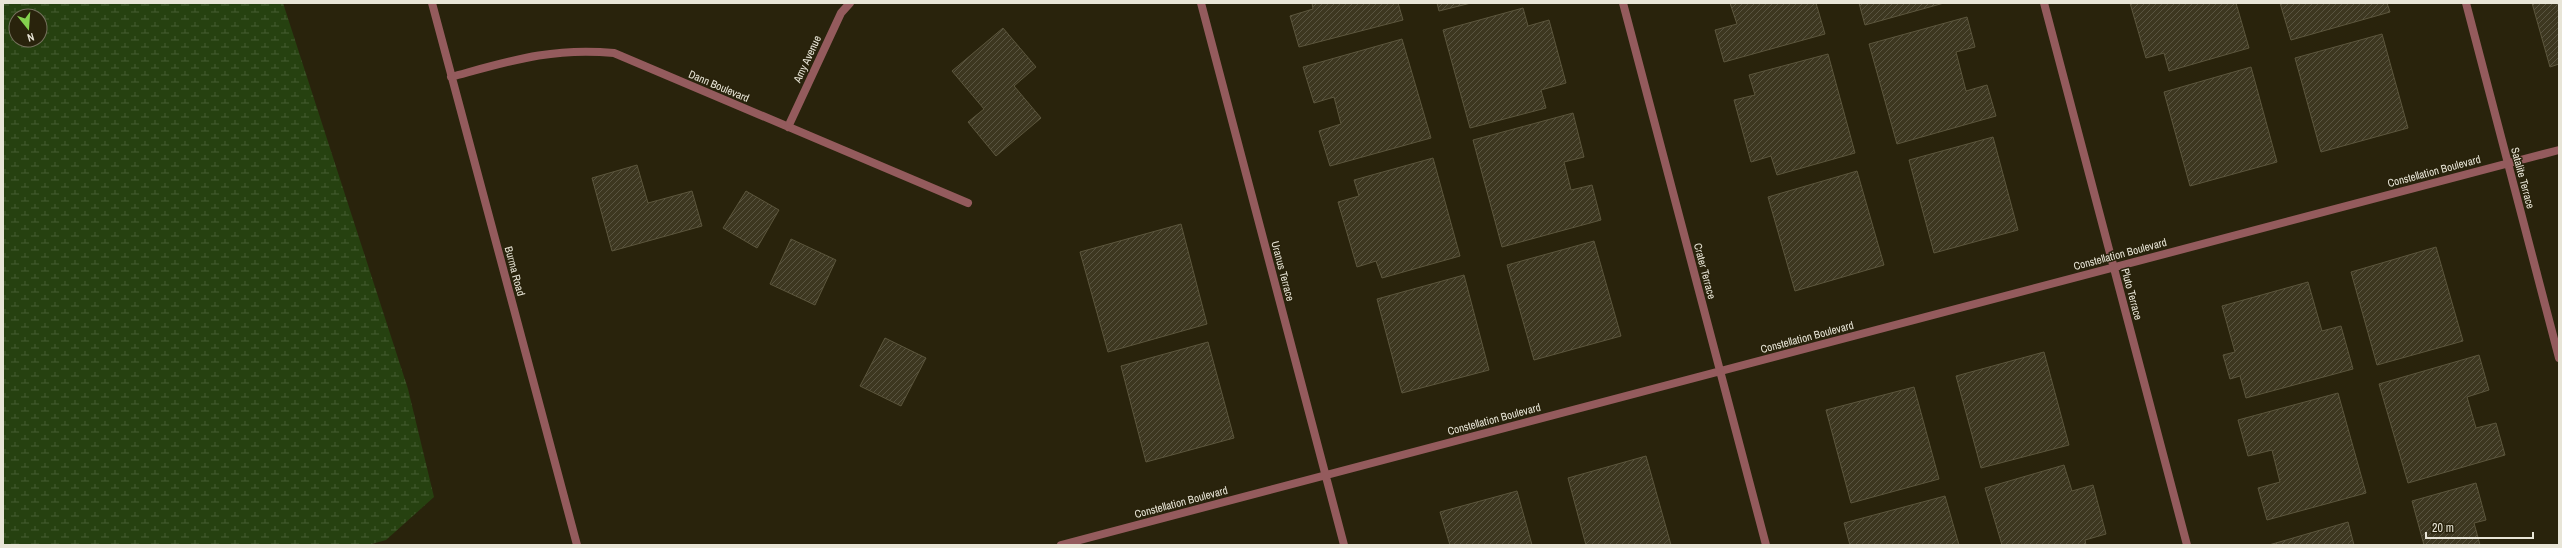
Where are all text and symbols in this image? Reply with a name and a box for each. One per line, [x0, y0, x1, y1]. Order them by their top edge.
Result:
north arrow [8, 8, 48, 48]
text: N [26, 30, 36, 45]
street label: Amy Avenue [790, 33, 824, 86]
street label: Dann Boulevard [686, 67, 752, 105]
street label: Satalite Terrace [2508, 146, 2538, 210]
street label: Constellation Boulevard [2386, 152, 2482, 190]
street label: Constellation Boulevard [2072, 235, 2168, 273]
street label: Uranus Terrace [1268, 239, 1298, 303]
street label: Crater Terrace [1691, 241, 1719, 301]
street label: Burma Road [502, 245, 528, 297]
street label: Pluto Terrace [2118, 267, 2146, 321]
street label: Constellation Boulevard [1759, 318, 1855, 356]
street label: Constellation Boulevard [1446, 400, 1542, 438]
street label: Constellation Boulevard [1133, 483, 1229, 521]
scale bar [2426, 514, 2533, 540]
text: 20 m [2432, 520, 2454, 536]

